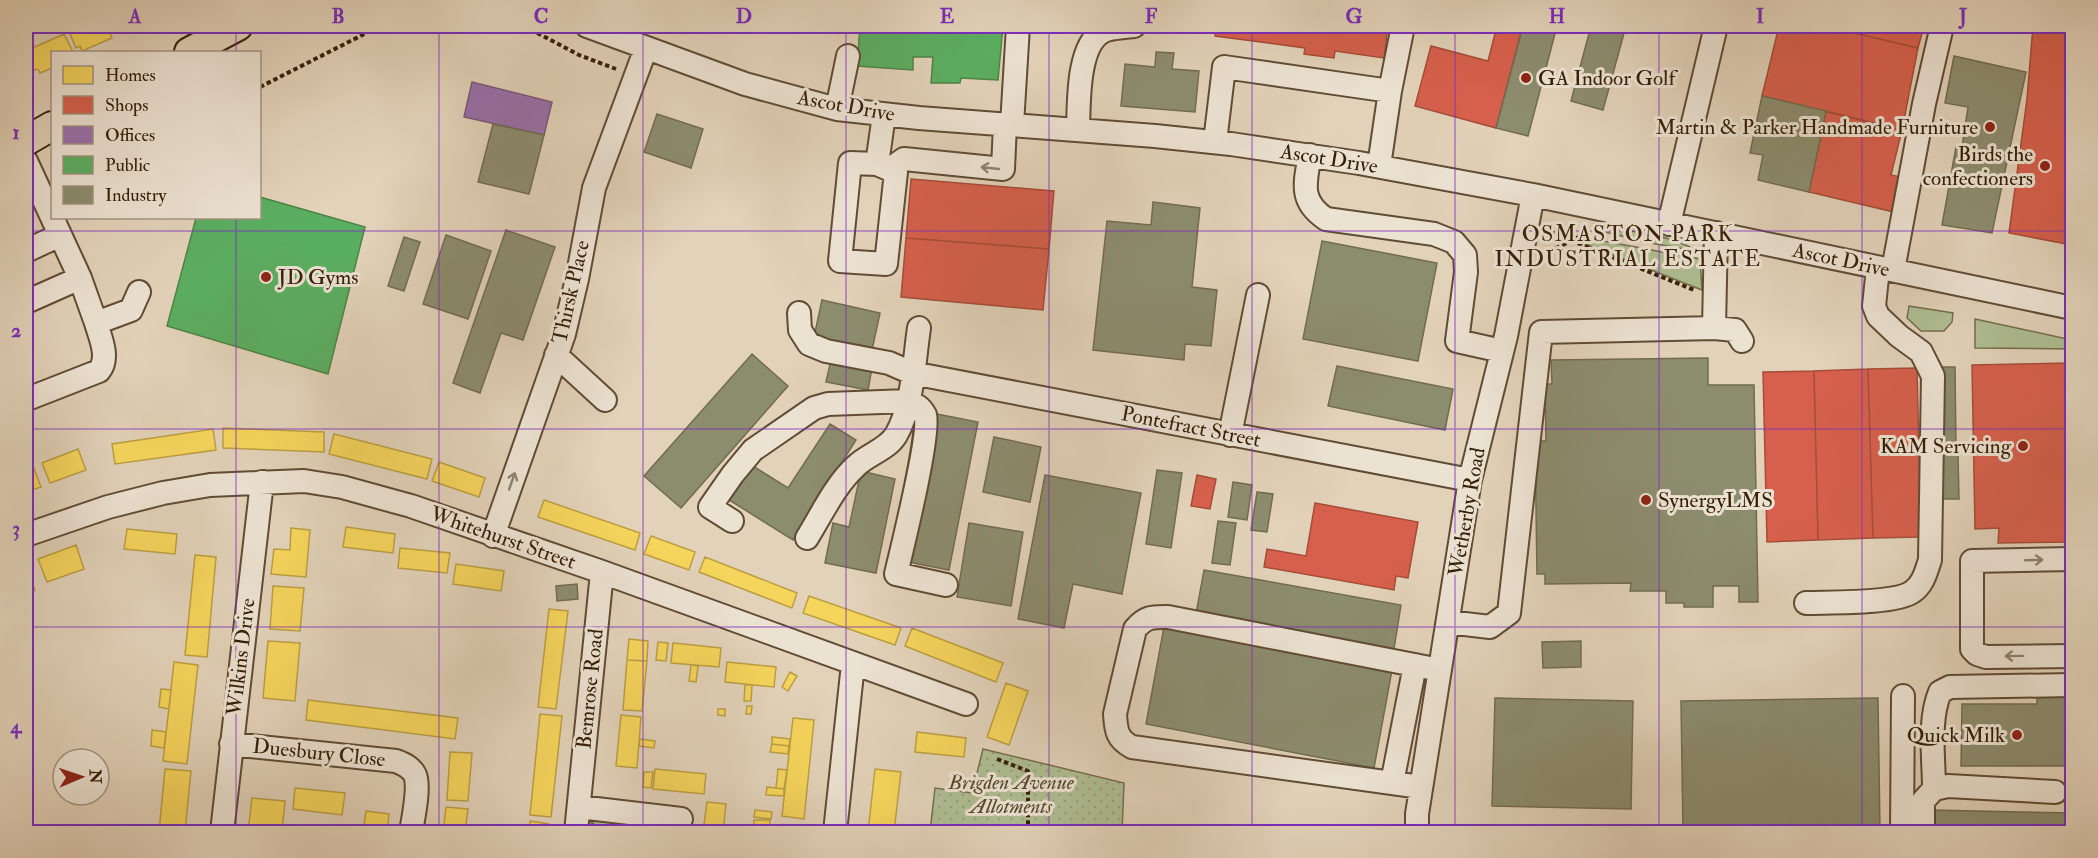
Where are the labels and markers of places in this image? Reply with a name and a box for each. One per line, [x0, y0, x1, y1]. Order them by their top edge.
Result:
place label: GA Indoor Golf [1538, 65, 1678, 92]
marker: GA Indoor Golf [1519, 71, 1533, 85]
place label: Martin & Parker Handmade Furniture [1656, 114, 1978, 141]
marker: Martin & Parker Handmade Furniture [1983, 120, 1997, 134]
place label: Birds the confectioners [1923, 141, 2033, 192]
marker: Birds the confectioners [2038, 159, 2052, 173]
place label: JD Gyms [277, 264, 358, 291]
marker: JD Gyms [259, 270, 273, 284]
place label: KAM Servicing [1880, 433, 2012, 460]
marker: KAM Servicing [2016, 439, 2030, 453]
place label: SynergyLMS [1658, 487, 1773, 514]
marker: SynergyLMS [1639, 493, 1653, 507]
place label: Quick Milk [1907, 722, 2005, 749]
marker: Quick Milk [2010, 728, 2024, 742]

